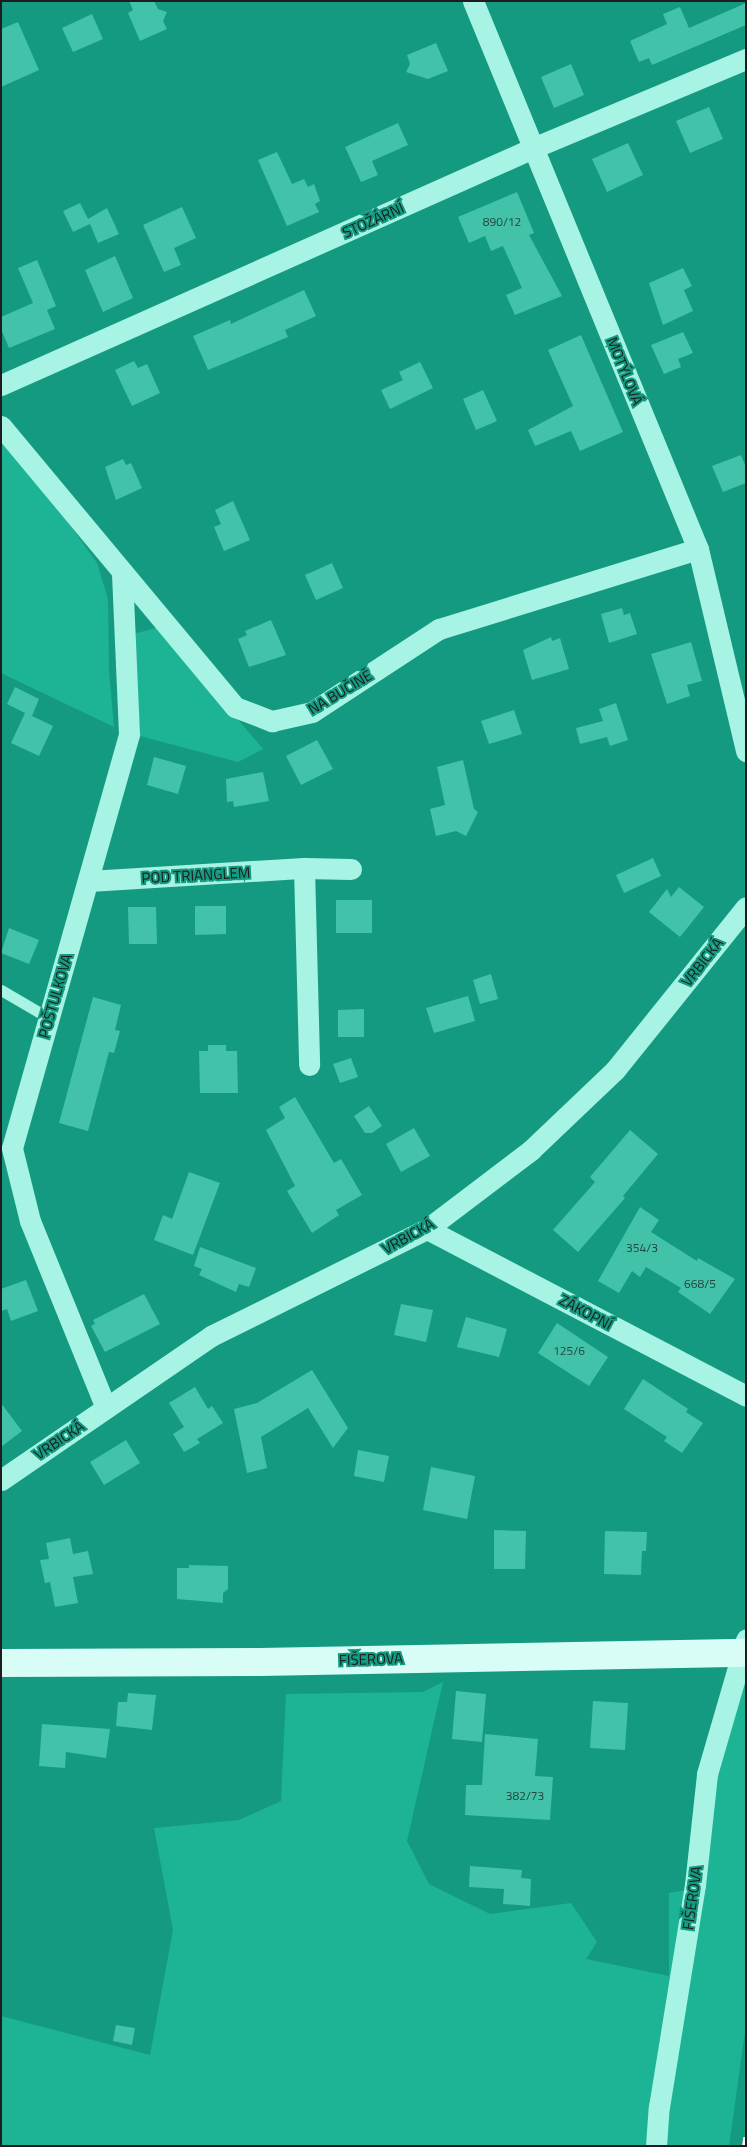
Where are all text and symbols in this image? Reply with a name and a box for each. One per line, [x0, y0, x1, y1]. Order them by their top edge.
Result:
street label: STOŽÁRNÍ [339, 198, 407, 242]
house number: 890/12 [483, 215, 521, 229]
street label: MOTÝLOVÁ [603, 334, 647, 408]
street label: NA BUČINĚ [305, 666, 375, 718]
street label: POD TRIANGLEM [141, 863, 251, 887]
street label: VRBICKÁ [678, 934, 726, 990]
street label: POŠTULKOVA [34, 952, 76, 1040]
street label: VRBICKÁ [379, 1214, 437, 1258]
house number: 354/3 [626, 1241, 658, 1255]
house number: 668/5 [684, 1277, 716, 1291]
street label: ZÁKOPNÍ [556, 1290, 616, 1334]
house number: 125/6 [553, 1344, 585, 1358]
street label: VRBICKÁ [31, 1417, 87, 1463]
street label: FIŠEROVA [339, 1649, 403, 1669]
house number: 382/73 [506, 1789, 544, 1803]
street label: FIŠEROVA [679, 1865, 705, 1931]

